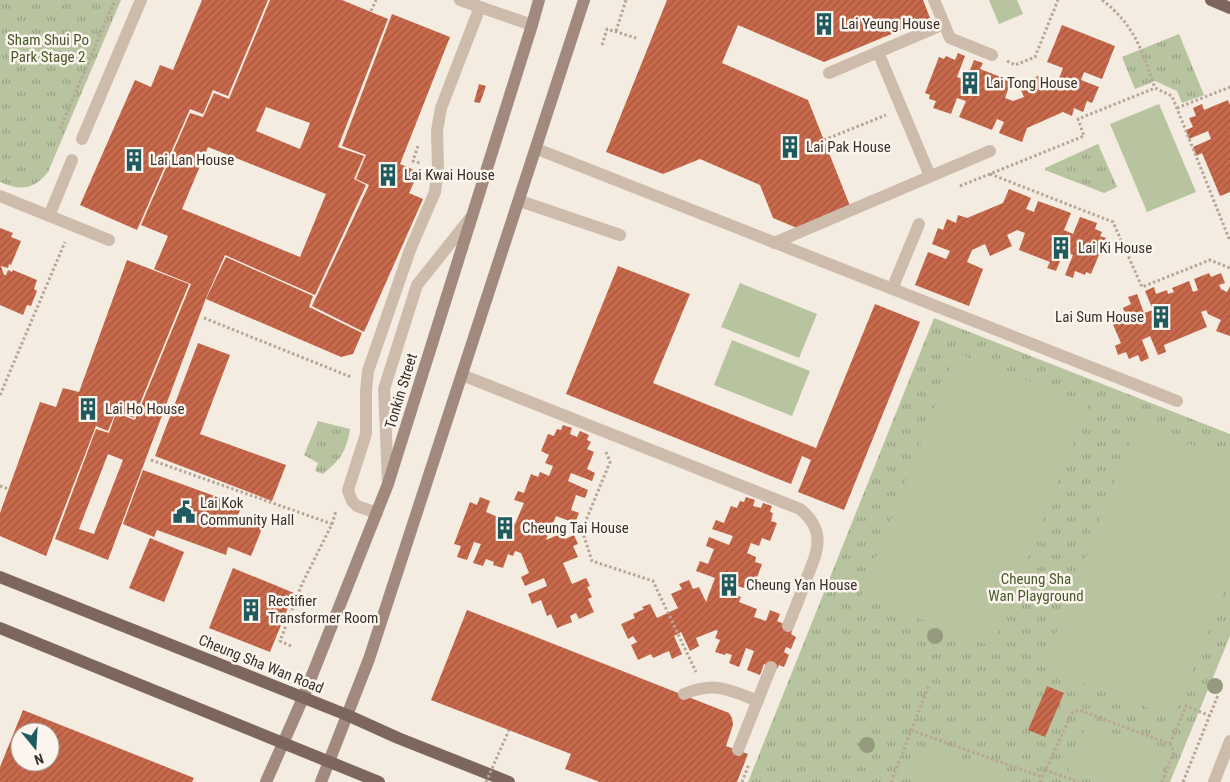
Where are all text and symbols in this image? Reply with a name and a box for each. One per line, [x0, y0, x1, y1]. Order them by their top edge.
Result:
building icon: Lai Yeung House [811, 11, 837, 37]
place label: Lai Yeung House [841, 15, 940, 33]
park label: Sham Shui Po Park Stage 2 [7, 31, 89, 66]
building icon: Lai Tong House [957, 70, 983, 96]
place label: Lai Tong House [986, 74, 1078, 92]
building icon: Lai Pak House [777, 134, 803, 160]
place label: Lai Pak House [806, 138, 891, 156]
building icon: Lai Lan House [121, 147, 147, 173]
place label: Lai Lan House [150, 151, 234, 169]
building icon: Lai Kwai House [375, 162, 401, 188]
place label: Lai Kwai House [404, 166, 495, 184]
building icon: Lai Ki House [1048, 235, 1074, 261]
place label: Lai Ki House [1078, 239, 1152, 257]
building icon: Lai Sum House [1148, 304, 1174, 330]
place label: Lai Sum House [1055, 308, 1144, 326]
street label: Tonkin Street [381, 351, 421, 431]
building icon: Lai Ho House [75, 396, 101, 422]
place label: Lai Ho House [105, 400, 184, 418]
place label: Lai Kok Community Hall [200, 494, 294, 529]
public building icon: Lai Kok Community Hall [171, 499, 197, 525]
building icon: Cheung Tai House [492, 515, 518, 541]
place label: Cheung Tai House [522, 519, 629, 537]
park label: Cheung Sha Wan Playground [988, 570, 1084, 605]
building icon: Cheung Yan House [716, 572, 742, 598]
place label: Cheung Yan House [746, 576, 857, 594]
place label: Rectifier Transformer Room [268, 592, 378, 627]
building icon: Rectifier Transformer Room [238, 597, 264, 623]
street label: Cheung Sha Wan Road [196, 631, 326, 697]
north arrow [10, 722, 60, 772]
text: N [32, 750, 46, 768]

